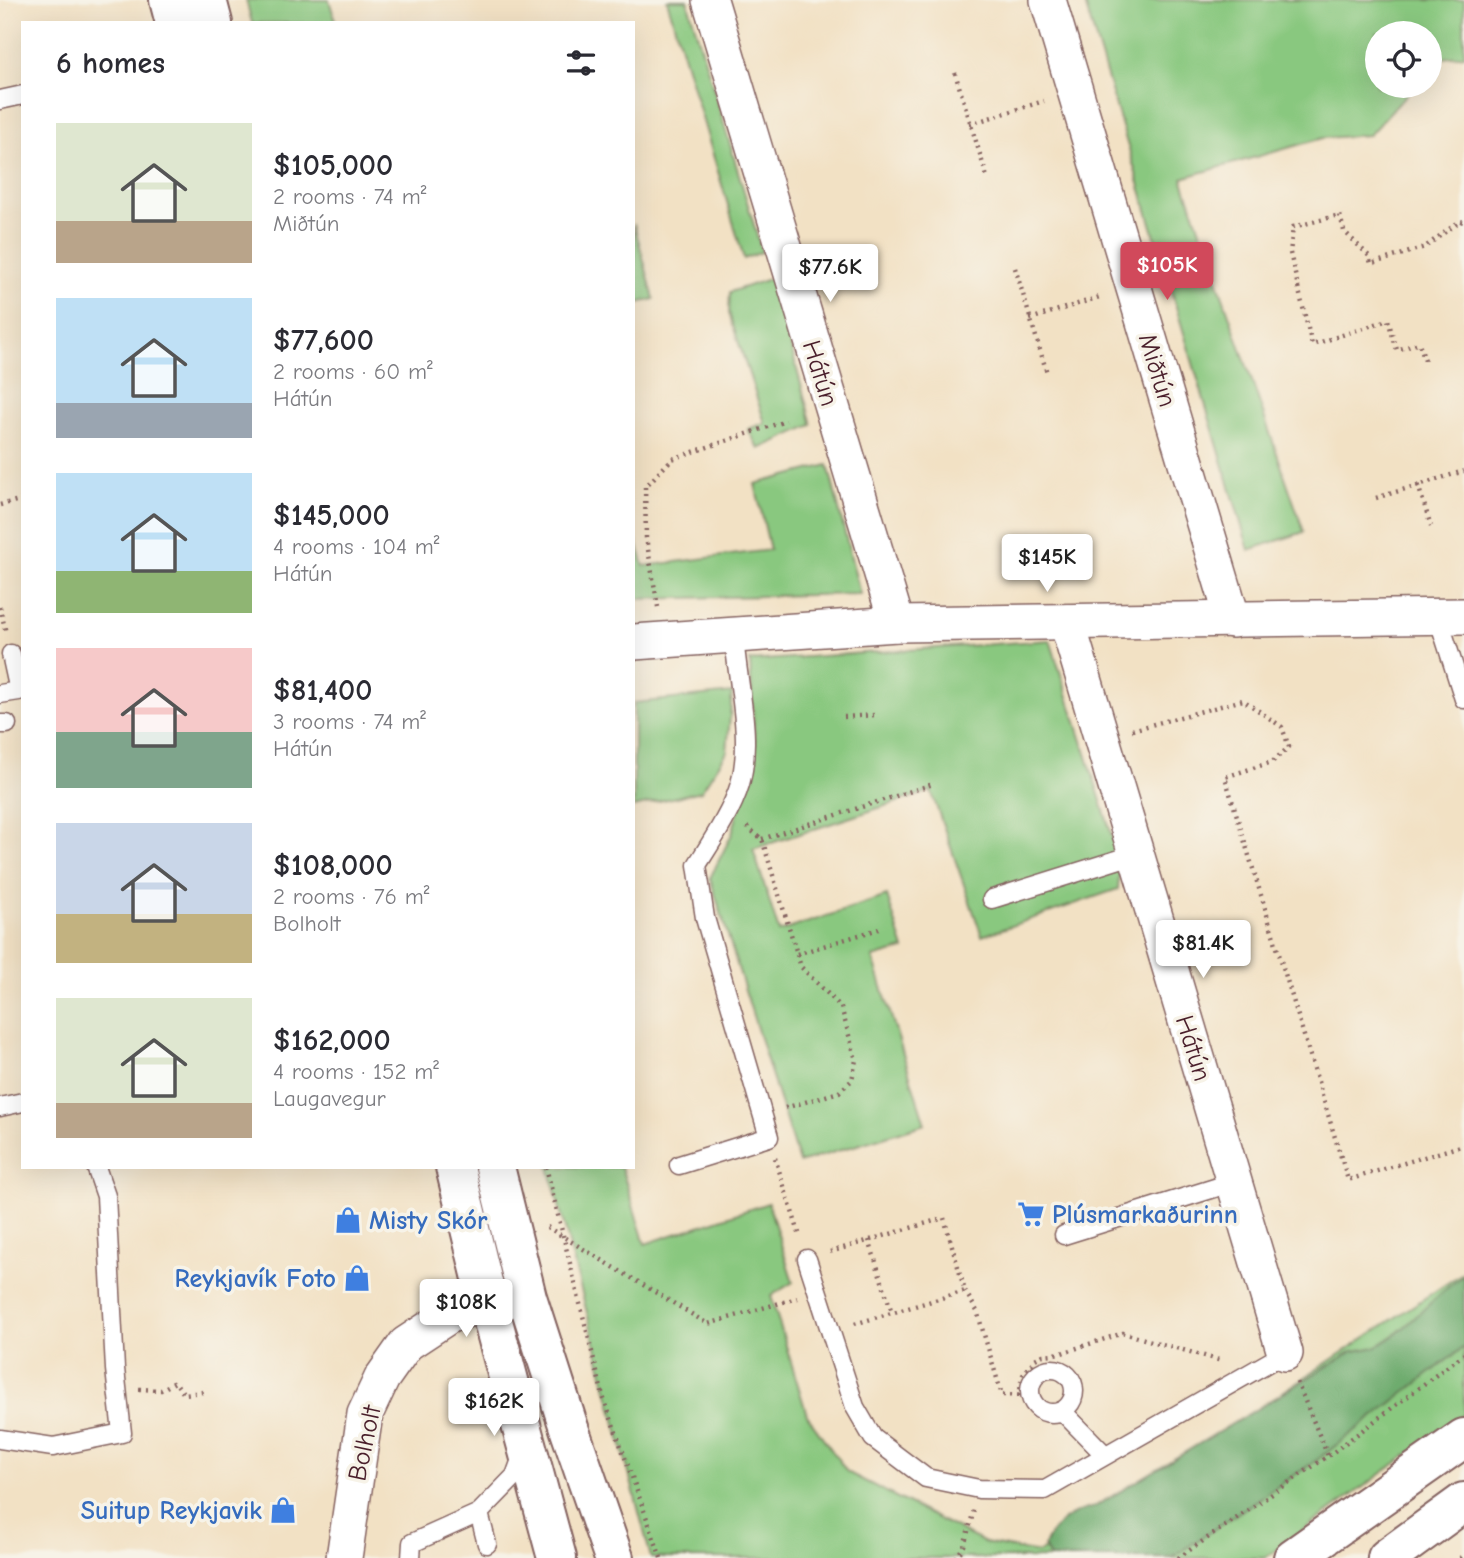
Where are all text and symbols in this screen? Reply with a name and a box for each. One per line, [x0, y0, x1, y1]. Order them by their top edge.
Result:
map controls [1365, 21, 1442, 98]
button: locate [1365, 21, 1442, 98]
icon: filters [562, 44, 600, 82]
text: 6 homes [56, 46, 165, 81]
text: $105,000 [273, 148, 393, 183]
icon: home [112, 151, 196, 235]
text: 2 rooms · 74 m² [273, 183, 426, 210]
text: Miðtún [273, 210, 339, 237]
pin: $105K [1118, 243, 1216, 302]
pin: $77.6K [773, 244, 887, 304]
text: $105K [1136, 251, 1198, 278]
text: $77.6K [798, 253, 862, 280]
text: $77,600 [273, 323, 374, 358]
icon: home [112, 326, 196, 410]
street label: Miðtún [1132, 330, 1182, 411]
street label: Hátún [796, 337, 844, 410]
text: 2 rooms · 60 m² [273, 358, 433, 385]
text: Hátún [273, 385, 333, 412]
text: $145,000 [273, 498, 390, 533]
icon: home [112, 501, 196, 585]
text: 4 rooms · 104 m² [273, 533, 440, 560]
pin: $145K [998, 534, 1096, 594]
text: $145K [1018, 543, 1076, 570]
text: Hátún [273, 560, 333, 587]
text: $81,400 [273, 673, 372, 708]
icon: home [112, 676, 196, 760]
text: 3 rooms · 74 m² [273, 708, 426, 735]
text: Hátún [273, 735, 333, 762]
text: $108,000 [273, 848, 393, 883]
icon: home [112, 851, 196, 935]
text: 2 rooms · 76 m² [273, 883, 429, 910]
text: Bolholt [273, 910, 341, 937]
pin: $81.4K [1146, 920, 1260, 980]
text: $81.4K [1172, 929, 1234, 956]
street label: Hátún [1169, 1012, 1217, 1085]
text: $162,000 [273, 1023, 391, 1058]
icon: home [112, 1026, 196, 1110]
text: 4 rooms · 152 m² [273, 1058, 439, 1085]
text: Laugavegur [273, 1085, 386, 1112]
supermarket icon: Plúsmarkaðurinn [1016, 1199, 1046, 1229]
place label: Plúsmarkaðurinn [1052, 1200, 1238, 1230]
shop icon: Misty Skór [333, 1205, 363, 1235]
place label: Misty Skór [369, 1206, 488, 1236]
shop icon: Reykjavík Foto [342, 1263, 372, 1293]
place label: Reykjavík Foto [174, 1264, 336, 1294]
pin: $108K [417, 1280, 515, 1339]
text: $108K [436, 1288, 496, 1315]
pin: $162K [445, 1378, 543, 1438]
text: $162K [464, 1387, 524, 1414]
street label: Bolholt [342, 1401, 388, 1484]
shop icon: Suitup Reykjavik [268, 1495, 298, 1525]
place label: Suitup Reykjavik [81, 1496, 262, 1526]

